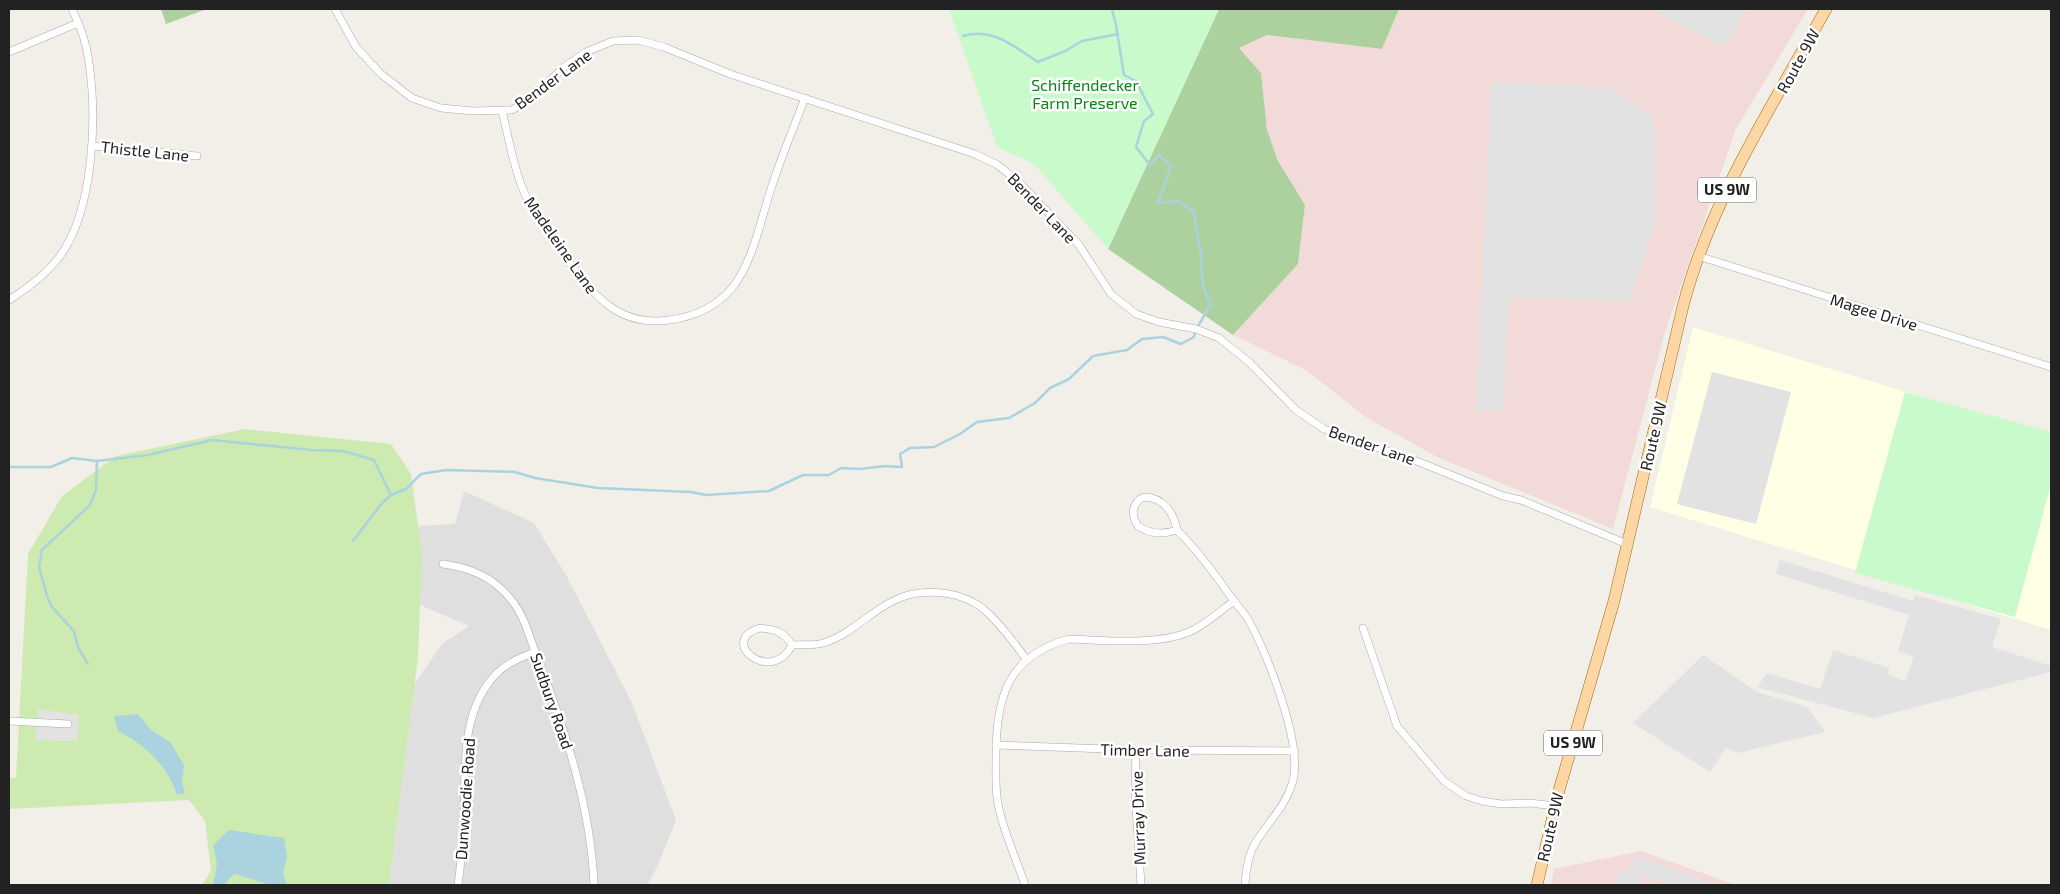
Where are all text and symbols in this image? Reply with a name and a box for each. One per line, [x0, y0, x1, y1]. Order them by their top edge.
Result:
street label: Route 9W [1772, 25, 1823, 96]
street label: Bender Lane [511, 44, 595, 113]
park label: Schiffendecker Farm Preserve [1031, 75, 1139, 112]
street label: Thistle Lane [100, 136, 190, 165]
street label: Bender Lane [1004, 169, 1080, 247]
road number: US 9W [1698, 178, 1756, 202]
street label: Madeleine Lane [521, 192, 602, 297]
street label: Magee Drive [1828, 289, 1920, 334]
street label: Route 9W [1635, 399, 1670, 472]
street label: Bender Lane [1326, 421, 1418, 468]
street label: Sudbury Road [527, 650, 578, 751]
road number: US 9W [1544, 730, 1602, 756]
street label: Dunwoodie Road [451, 737, 478, 861]
street label: Timber Lane [1100, 739, 1190, 760]
street label: Murray Drive [1126, 770, 1149, 866]
street label: Route 9W [1532, 790, 1567, 863]

